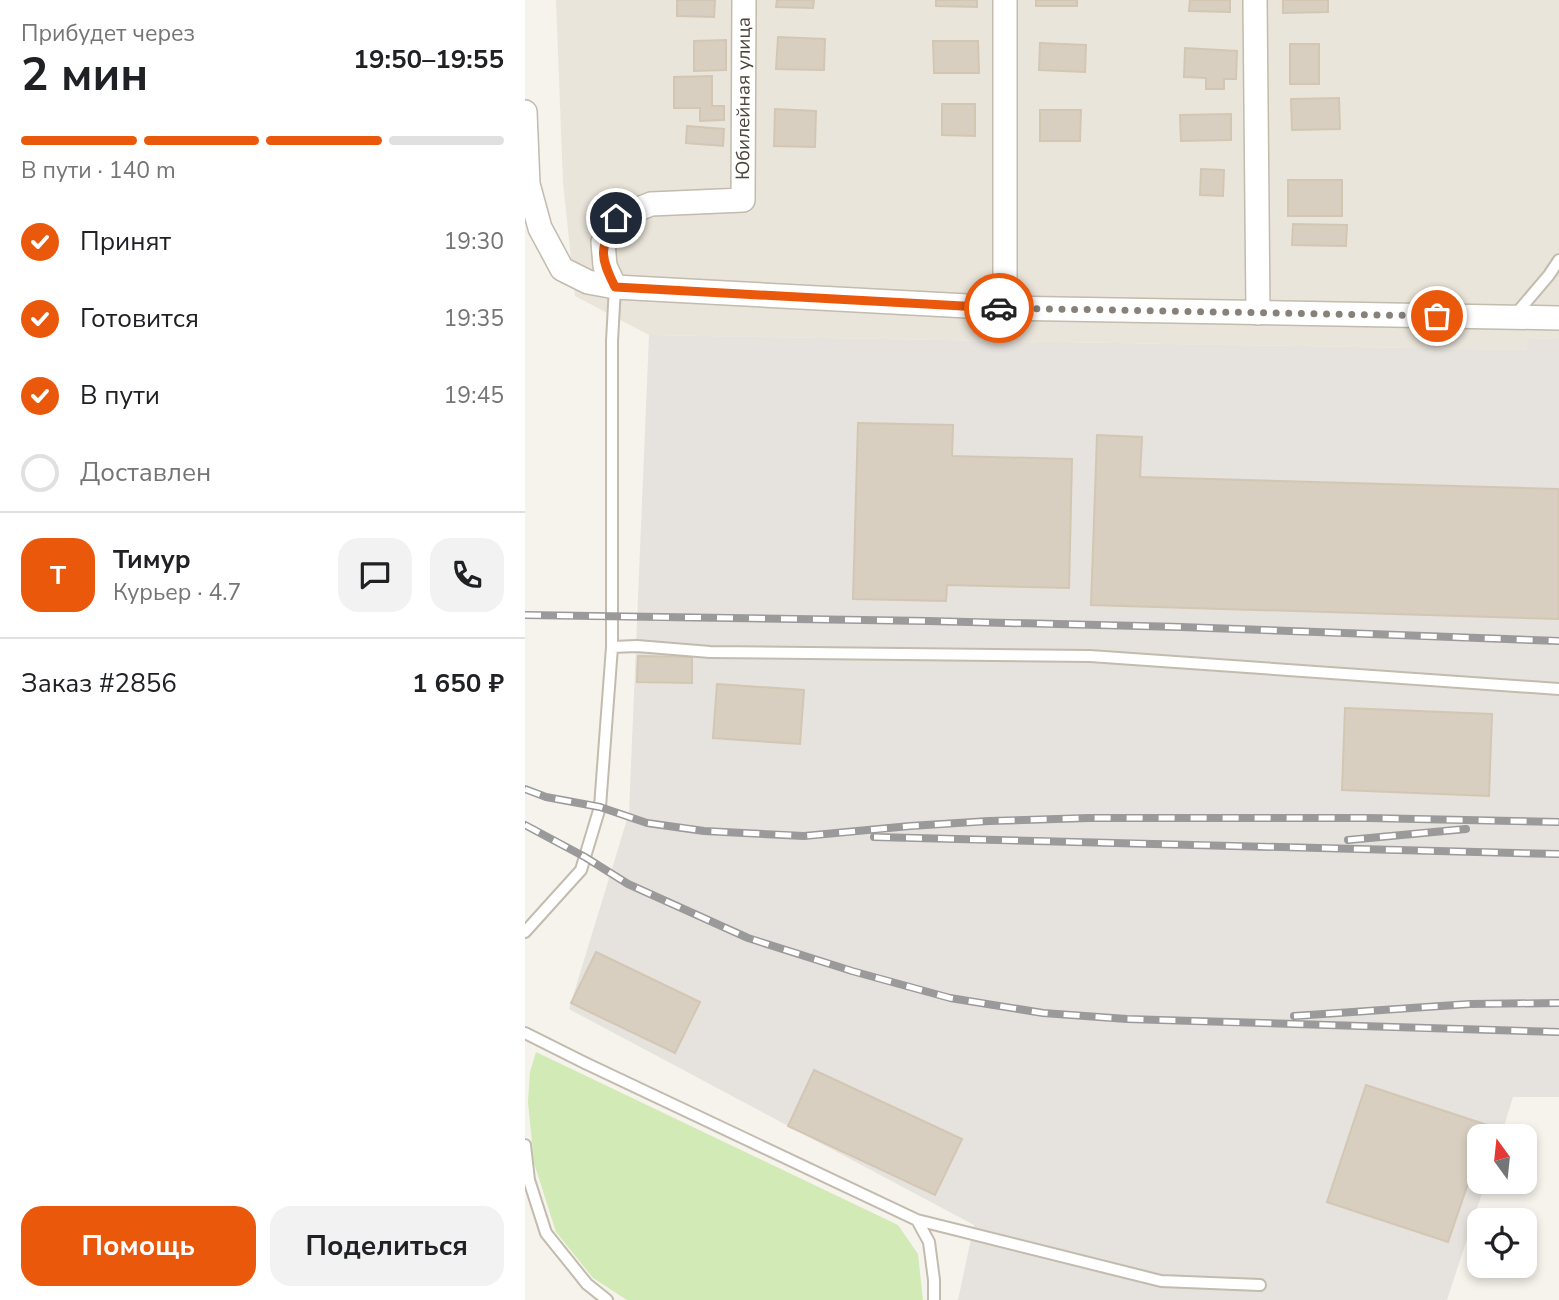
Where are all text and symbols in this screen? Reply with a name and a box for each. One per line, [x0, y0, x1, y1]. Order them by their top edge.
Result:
street label: Юбилейная улица [730, 17, 757, 180]
text: Прибудет через [21, 18, 195, 49]
text: 19:50–19:55 [353, 42, 504, 77]
text: 2 мин [21, 43, 148, 106]
text: В пути · 140 m [21, 155, 176, 186]
pin [586, 188, 646, 248]
icon: home [597, 199, 635, 237]
icon: check [21, 223, 59, 261]
text: Принят [80, 224, 171, 259]
text: 19:30 [444, 226, 504, 257]
courier [964, 273, 1034, 343]
pin [1407, 286, 1467, 346]
icon: car [980, 289, 1018, 327]
icon: bag [1418, 297, 1456, 335]
icon: check [21, 300, 59, 338]
text: Готовится [80, 301, 199, 336]
text: 19:35 [444, 303, 504, 334]
icon: check [21, 377, 59, 415]
text: В пути [80, 378, 160, 413]
text: 19:45 [444, 380, 504, 411]
text: Доставлен [80, 455, 211, 490]
button: chat [338, 538, 412, 612]
button: phone [430, 538, 504, 612]
text: Тимур [113, 542, 191, 577]
text: Т [50, 558, 66, 593]
text: Курьер · 4.7 [113, 577, 241, 608]
text: Заказ #2856 [21, 666, 177, 701]
text: 1 650 ₽ [412, 666, 504, 701]
north arrow [1467, 1124, 1537, 1194]
map controls [1467, 1124, 1537, 1278]
button: Помощь [21, 1206, 256, 1286]
button: Поделиться [270, 1206, 504, 1286]
button: locate [1467, 1208, 1537, 1278]

